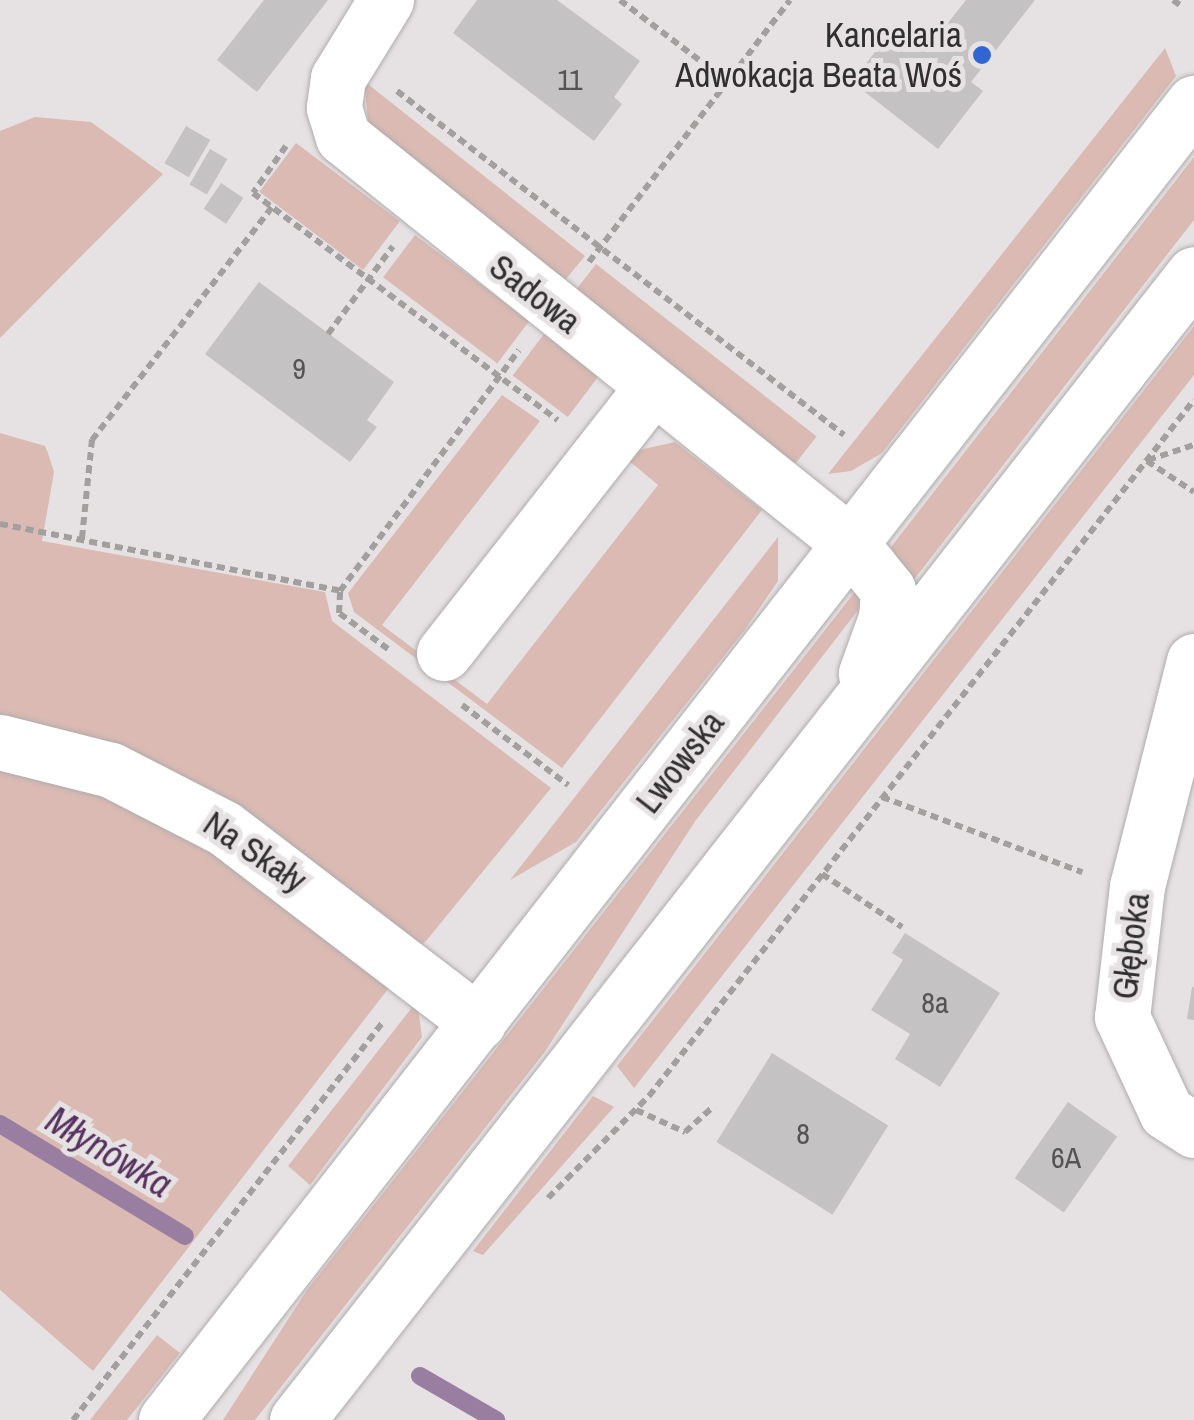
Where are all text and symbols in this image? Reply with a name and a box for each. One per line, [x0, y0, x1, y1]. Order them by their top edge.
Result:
place label: Kancelaria Adwokacja Beata Woś [675, 14, 962, 96]
marker: Kancelaria Adwokacja Beata Woś [971, 44, 993, 66]
house number: 11 [557, 61, 583, 97]
street label: Sadowa [481, 246, 589, 342]
house number: 9 [292, 350, 306, 386]
street label: Lwowska [627, 703, 733, 821]
street label: Na Skały [196, 802, 314, 902]
street label: Głęboka [1104, 890, 1158, 1002]
house number: 8a [921, 984, 949, 1020]
water label: Młynówka [38, 1097, 180, 1207]
house number: 8 [796, 1115, 810, 1151]
house number: 6A [1051, 1139, 1081, 1175]

